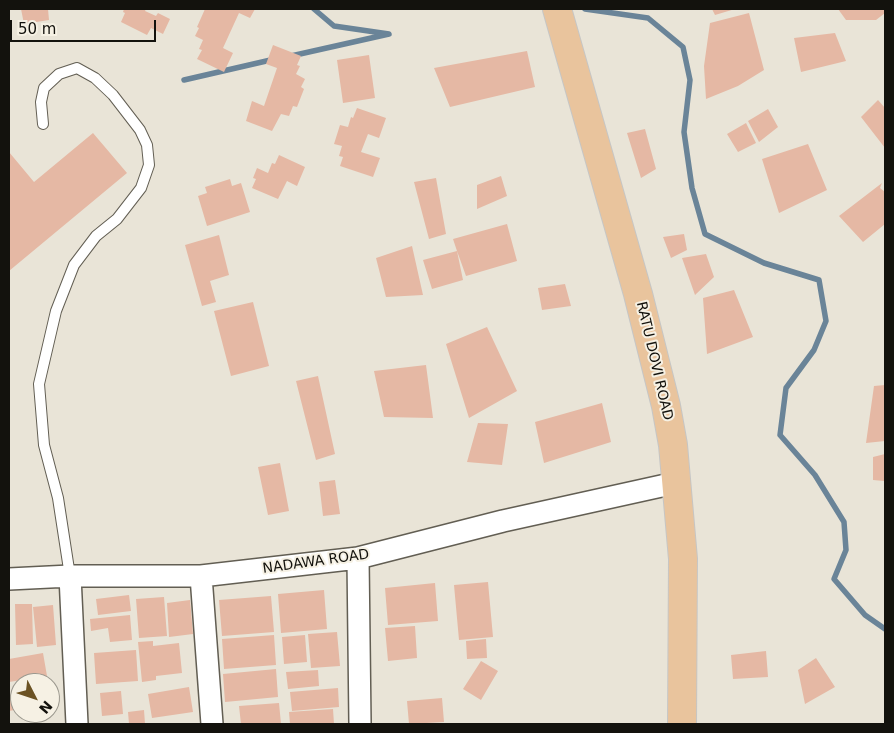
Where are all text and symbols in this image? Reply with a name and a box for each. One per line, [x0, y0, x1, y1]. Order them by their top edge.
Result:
scale bar [12, 10, 159, 42]
text: 50 m [18, 20, 56, 38]
street label: RATU DOVI ROAD [632, 300, 676, 422]
street label: NADAWA ROAD [262, 546, 370, 578]
north arrow [10, 673, 60, 723]
text: N [36, 698, 55, 717]

